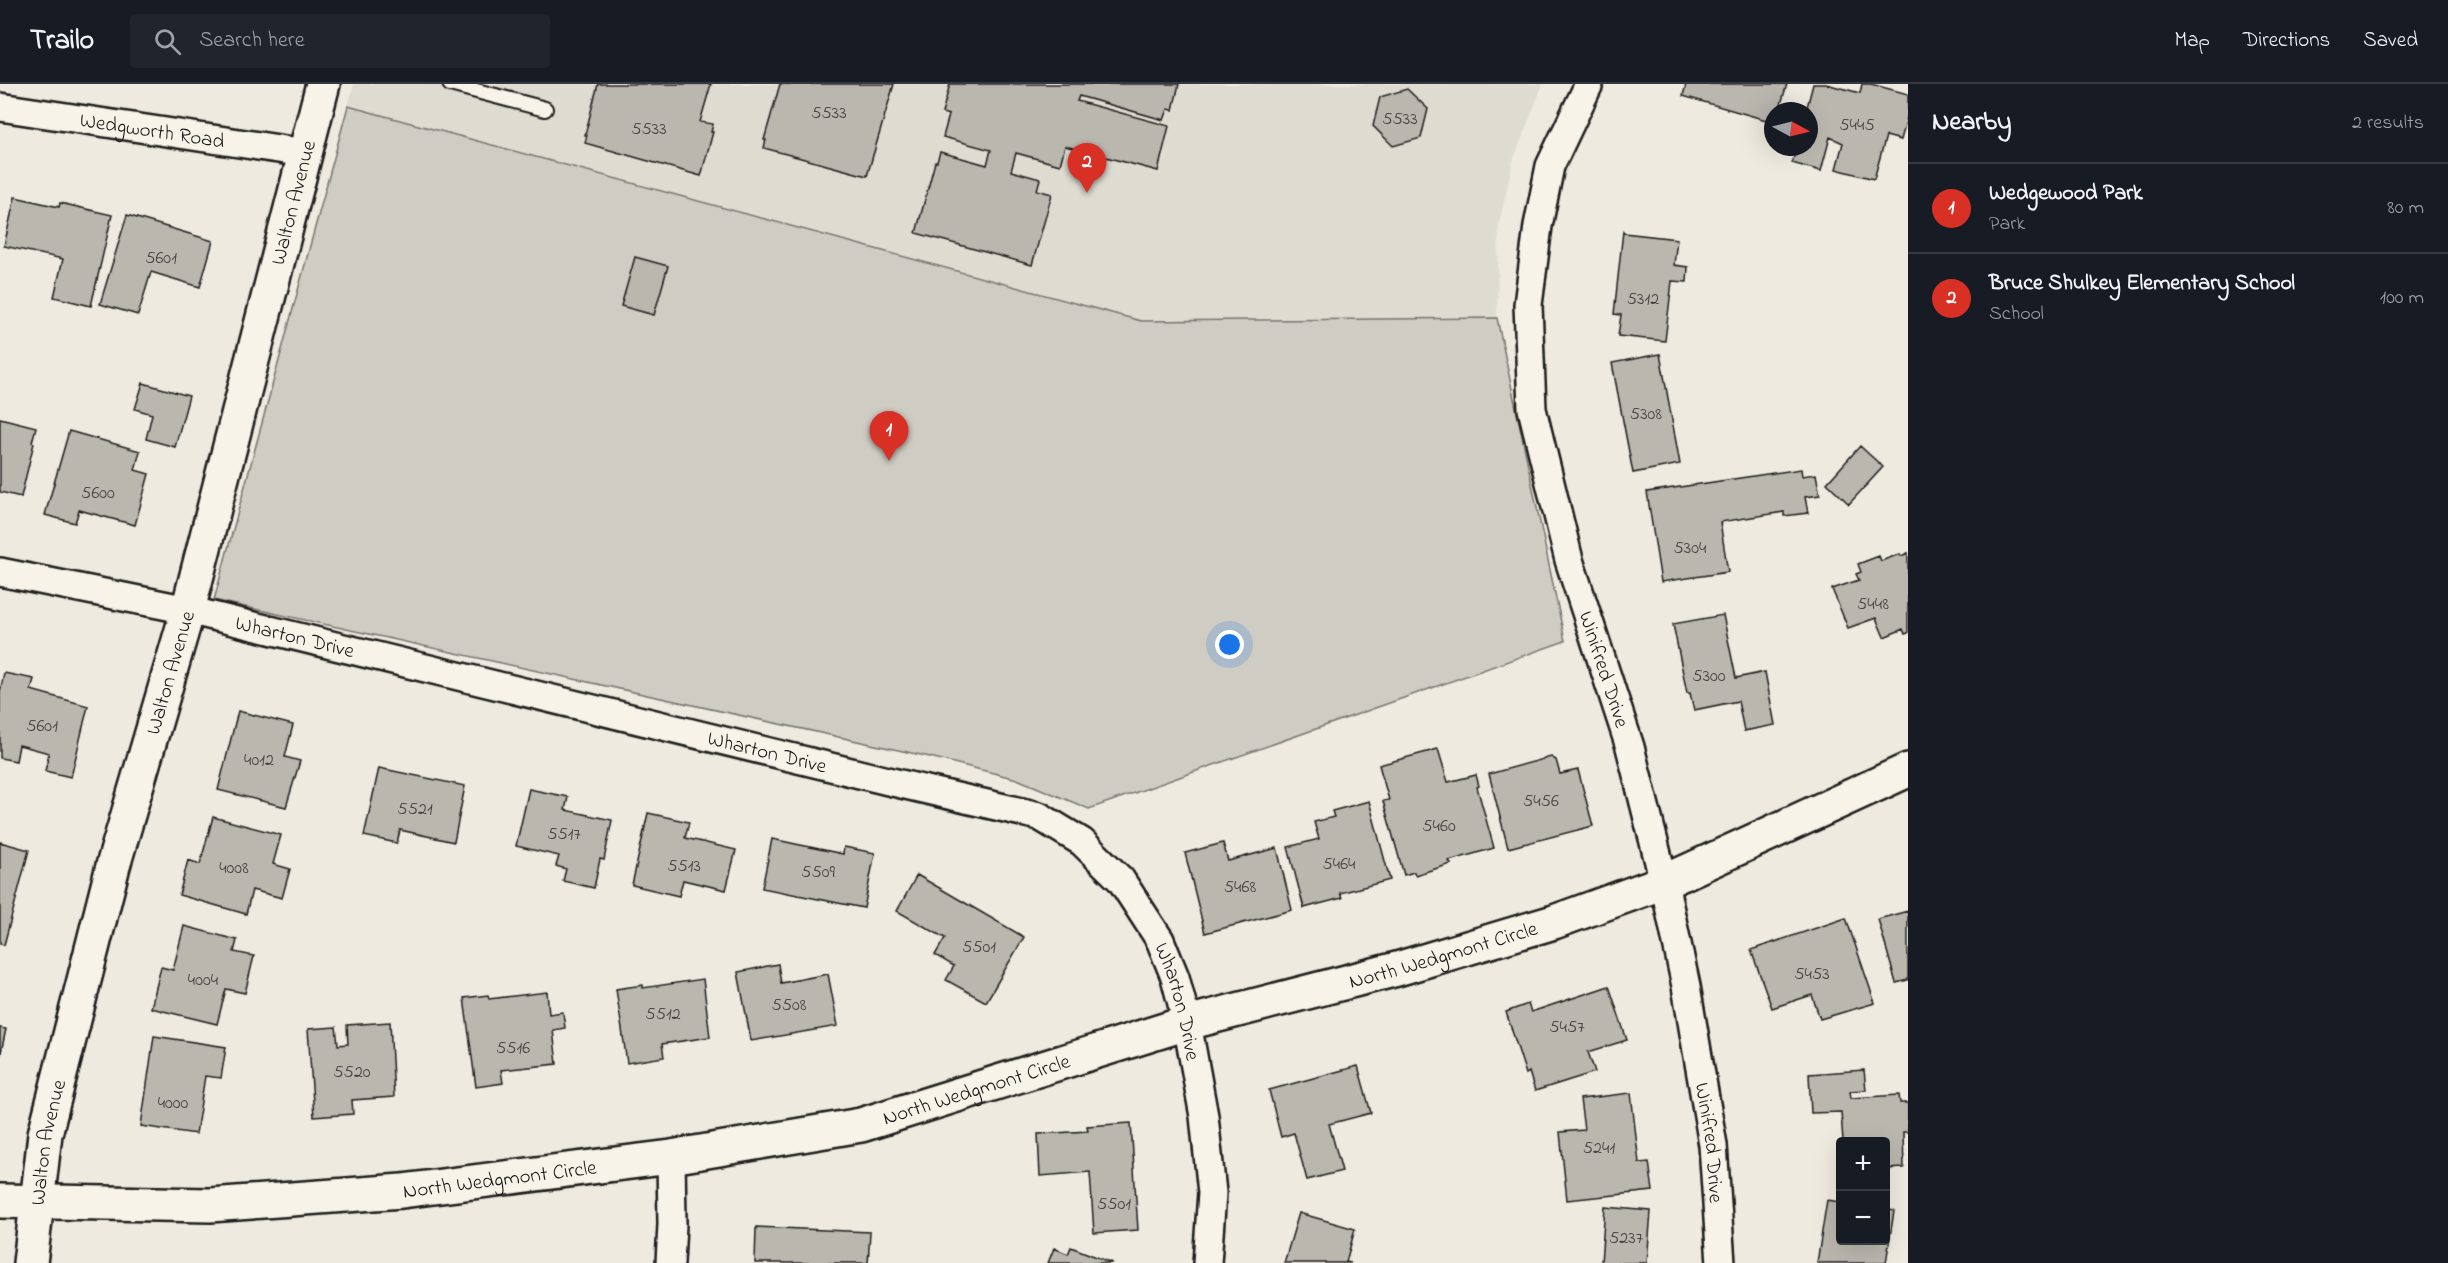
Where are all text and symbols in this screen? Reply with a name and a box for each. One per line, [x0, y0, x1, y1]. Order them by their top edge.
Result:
search box [130, 14, 550, 68]
text: Trailo [30, 21, 94, 62]
icon: search [151, 25, 184, 58]
text: Search here [199, 25, 305, 57]
text: Map [2174, 26, 2210, 56]
text: Directions [2243, 26, 2330, 56]
text: Saved [2363, 26, 2418, 56]
house number: 5533 [811, 101, 847, 127]
north arrow [1764, 102, 1818, 156]
text: Nearby [1932, 104, 2011, 142]
street label: Wedgworth Road [78, 106, 227, 158]
house number: 5533 [1382, 107, 1418, 133]
text: 2 results [2352, 109, 2424, 138]
house number: 5445 [1839, 113, 1875, 139]
house number: 5533 [631, 117, 667, 143]
street label: Walton Avenue [264, 137, 325, 268]
pin: 2 [1068, 144, 1106, 193]
text: Wedgewood Park [1989, 178, 2143, 210]
text: 1 [1948, 194, 1955, 223]
text: 80 m [2387, 194, 2424, 223]
text: Park [1989, 210, 2025, 239]
house number: 5601 [145, 246, 177, 272]
text: Bruce Shulkey Elementary School [1989, 268, 2295, 300]
text: 2 [1947, 284, 1956, 313]
text: 100 m [2380, 284, 2424, 313]
house number: 5312 [1627, 287, 1659, 313]
text: School [1989, 300, 2044, 329]
house number: 5308 [1630, 402, 1662, 428]
pin: 1 [870, 412, 908, 461]
house number: 5600 [81, 481, 115, 507]
house number: 5304 [1674, 536, 1707, 562]
house number: 5448 [1857, 592, 1889, 618]
street label: Walton Avenue [139, 607, 204, 738]
street label: Winifred Drive [1570, 607, 1636, 733]
street label: Wharton Drive [232, 609, 358, 667]
your location [1215, 630, 1244, 659]
house number: 5300 [1692, 664, 1726, 690]
house number: 5601 [26, 714, 58, 740]
street label: Wharton Drive [704, 724, 830, 783]
house number: 4012 [244, 748, 274, 774]
house number: 5456 [1523, 789, 1559, 815]
house number: 5521 [397, 797, 433, 823]
house number: 5460 [1422, 814, 1456, 840]
house number: 5517 [547, 822, 581, 848]
house number: 5464 [1322, 852, 1356, 878]
house number: 5513 [667, 854, 701, 880]
house number: 4008 [219, 856, 249, 882]
house number: 5509 [801, 860, 835, 886]
house number: 5468 [1224, 875, 1256, 901]
street label: North Wedgmont Circle [1346, 915, 1542, 998]
house number: 5501 [962, 935, 996, 961]
street label: Wharton Drive [1146, 938, 1207, 1064]
house number: 5453 [1794, 962, 1830, 988]
house number: 4004 [188, 968, 219, 994]
house number: 5508 [771, 993, 807, 1019]
house number: 5512 [645, 1002, 681, 1028]
house number: 5457 [1549, 1015, 1585, 1041]
house number: 5516 [496, 1036, 530, 1062]
street label: North Wedgmont Circle [879, 1047, 1075, 1134]
house number: 5520 [333, 1060, 371, 1086]
street label: Walton Avenue [24, 1076, 75, 1207]
street label: Winifred Drive [1686, 1080, 1730, 1205]
house number: 4000 [158, 1091, 189, 1117]
house number: 5241 [1583, 1136, 1615, 1162]
map controls [1836, 1137, 1890, 1245]
button: + [1836, 1137, 1890, 1191]
street label: North Wedgmont Circle [401, 1153, 599, 1208]
button: − [1836, 1191, 1890, 1245]
house number: 5501 [1097, 1192, 1131, 1218]
house number: 5237 [1609, 1226, 1644, 1252]

